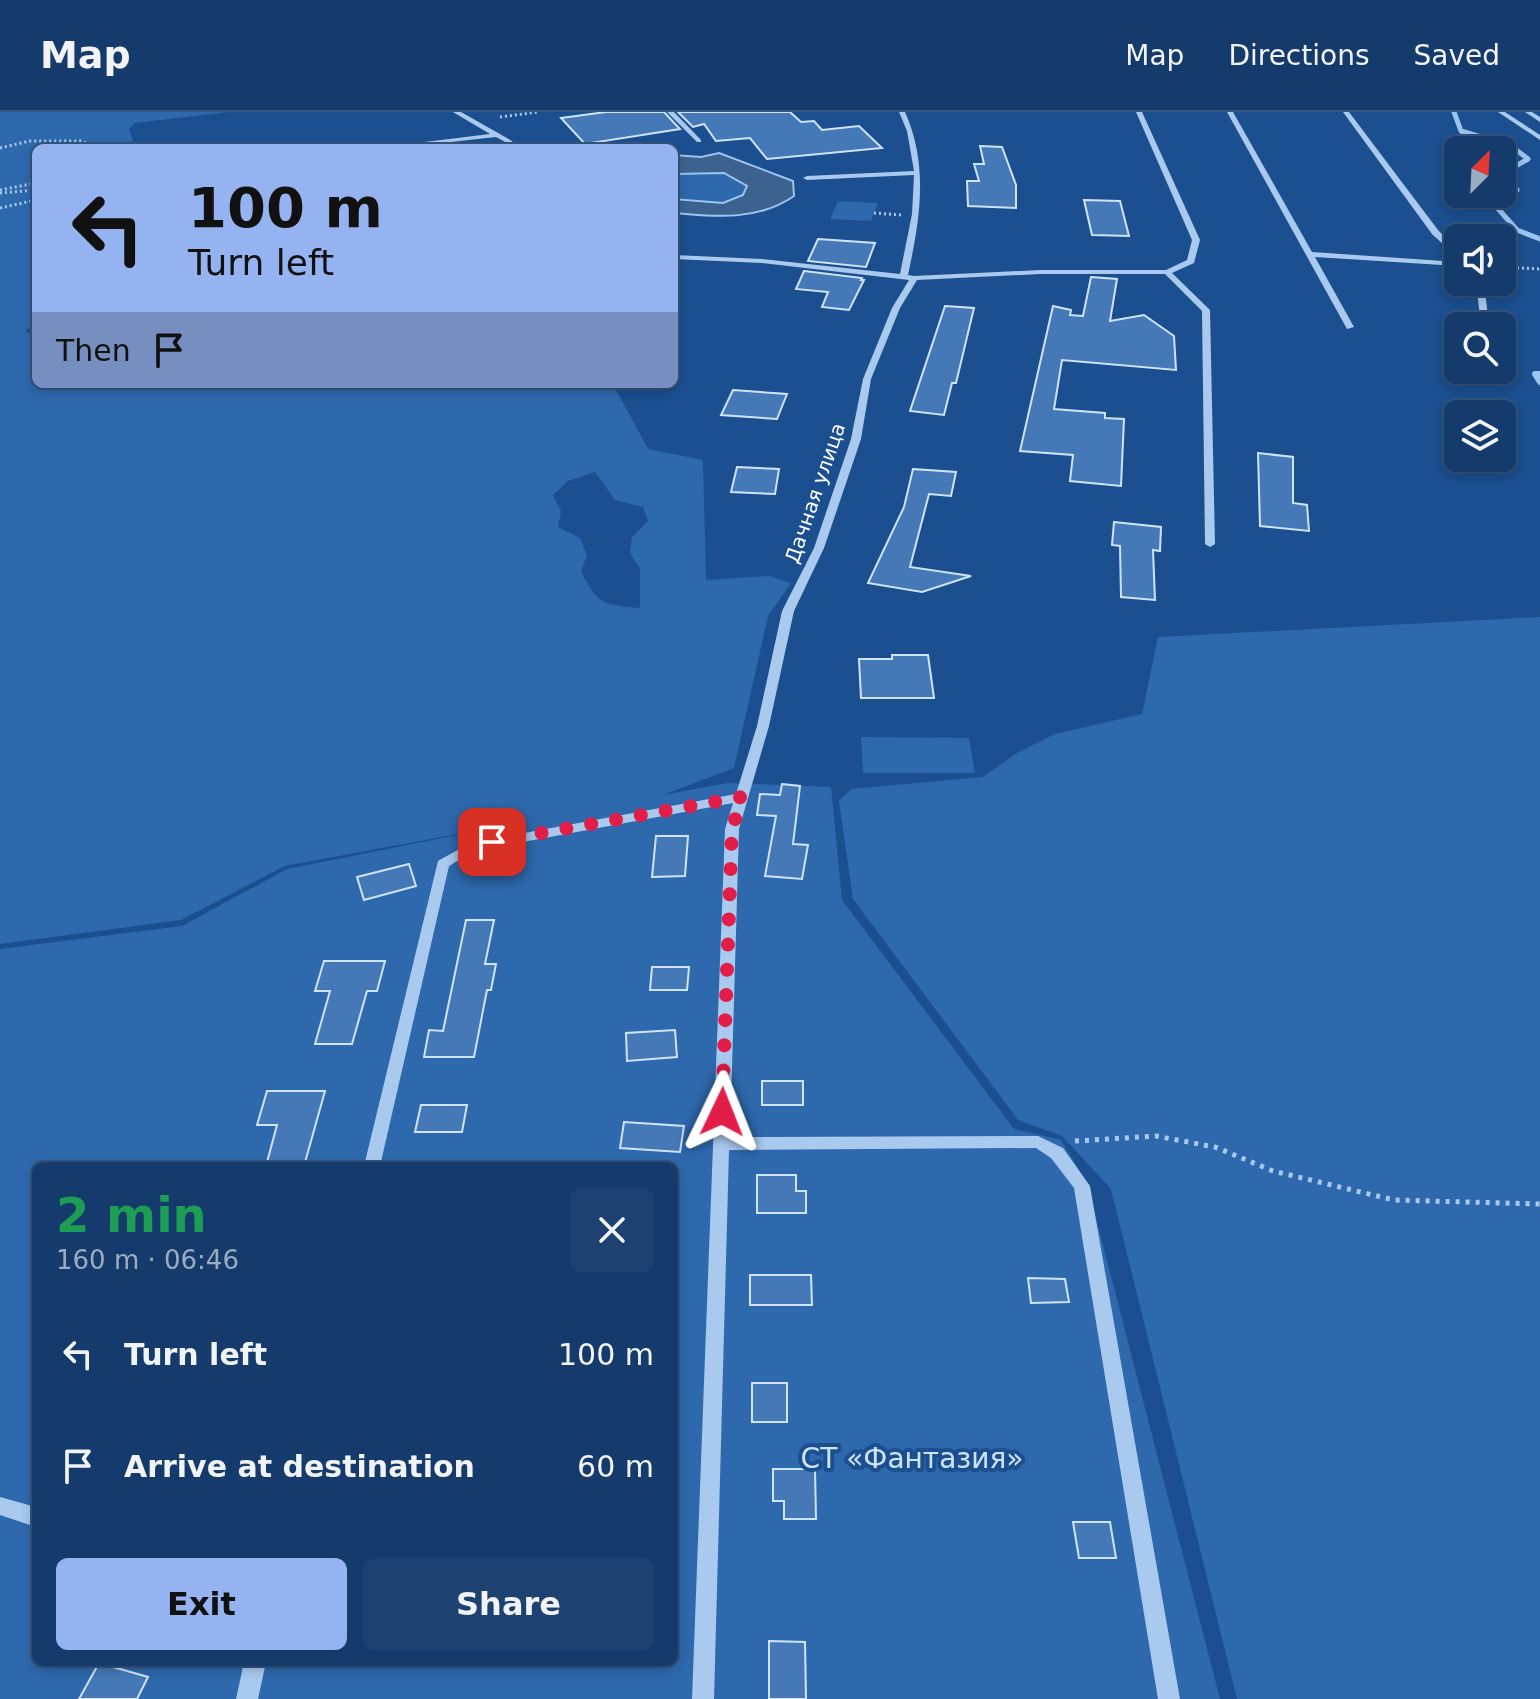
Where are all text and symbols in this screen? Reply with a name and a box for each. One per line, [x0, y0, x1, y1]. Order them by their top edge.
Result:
text: Map [40, 33, 131, 77]
text: Map [1125, 39, 1184, 72]
text: Directions [1228, 39, 1369, 72]
text: Saved [1413, 39, 1500, 72]
north arrow [1444, 136, 1516, 208]
map controls [1444, 136, 1516, 472]
text: 100 m [188, 175, 383, 240]
icon: left [56, 176, 160, 280]
button: sound [1444, 224, 1516, 296]
text: Turn left [188, 242, 334, 283]
button: search [1444, 312, 1516, 384]
icon: arrive [147, 328, 191, 372]
text: Then [56, 333, 131, 368]
button: layers [1444, 400, 1516, 472]
street label: Дачная улица [780, 420, 850, 566]
pin [458, 808, 526, 876]
icon: arrive [470, 820, 514, 864]
position arrow [680, 1070, 764, 1154]
text: 2 min [56, 1187, 207, 1243]
button: close [570, 1188, 654, 1272]
text: 160 m · 06:46 [56, 1245, 239, 1275]
icon: left [56, 1332, 100, 1376]
text: Turn left [124, 1337, 267, 1372]
text: 100 m [558, 1337, 654, 1372]
park label: СТ «Фантазия» [801, 1442, 1023, 1475]
icon: arrive [56, 1444, 100, 1488]
text: Arrive at destination [124, 1449, 475, 1484]
text: 60 m [577, 1449, 654, 1484]
button: Exit [56, 1558, 347, 1650]
button: Share [363, 1558, 654, 1650]

